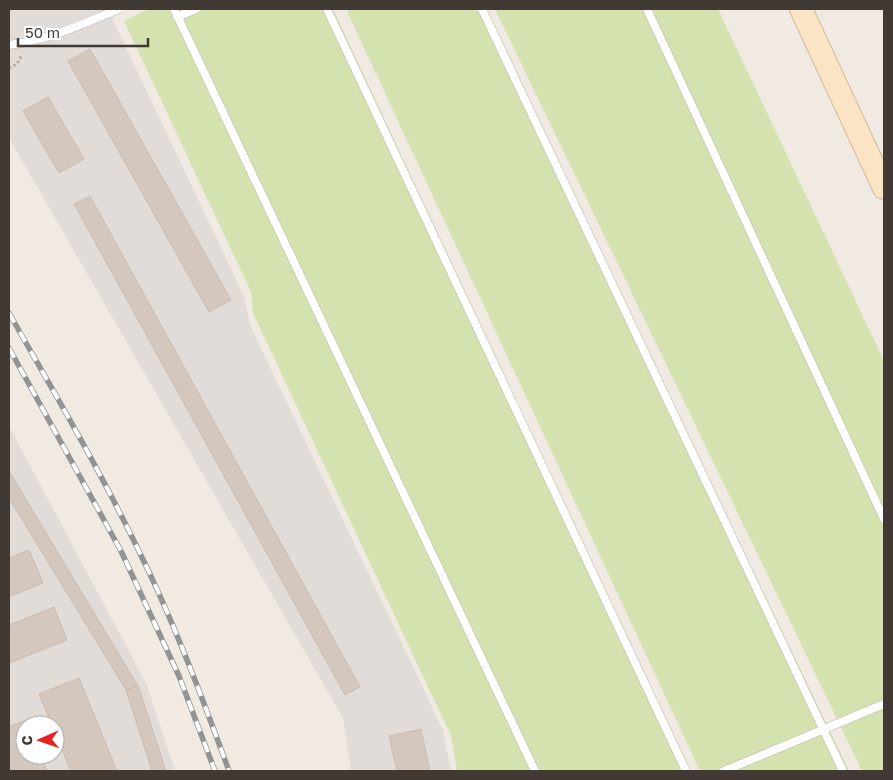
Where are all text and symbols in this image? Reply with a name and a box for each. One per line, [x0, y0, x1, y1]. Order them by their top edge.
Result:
scale bar [18, 15, 148, 47]
text: 50 m [25, 23, 60, 41]
north arrow [15, 715, 65, 765]
text: С [18, 735, 35, 746]

